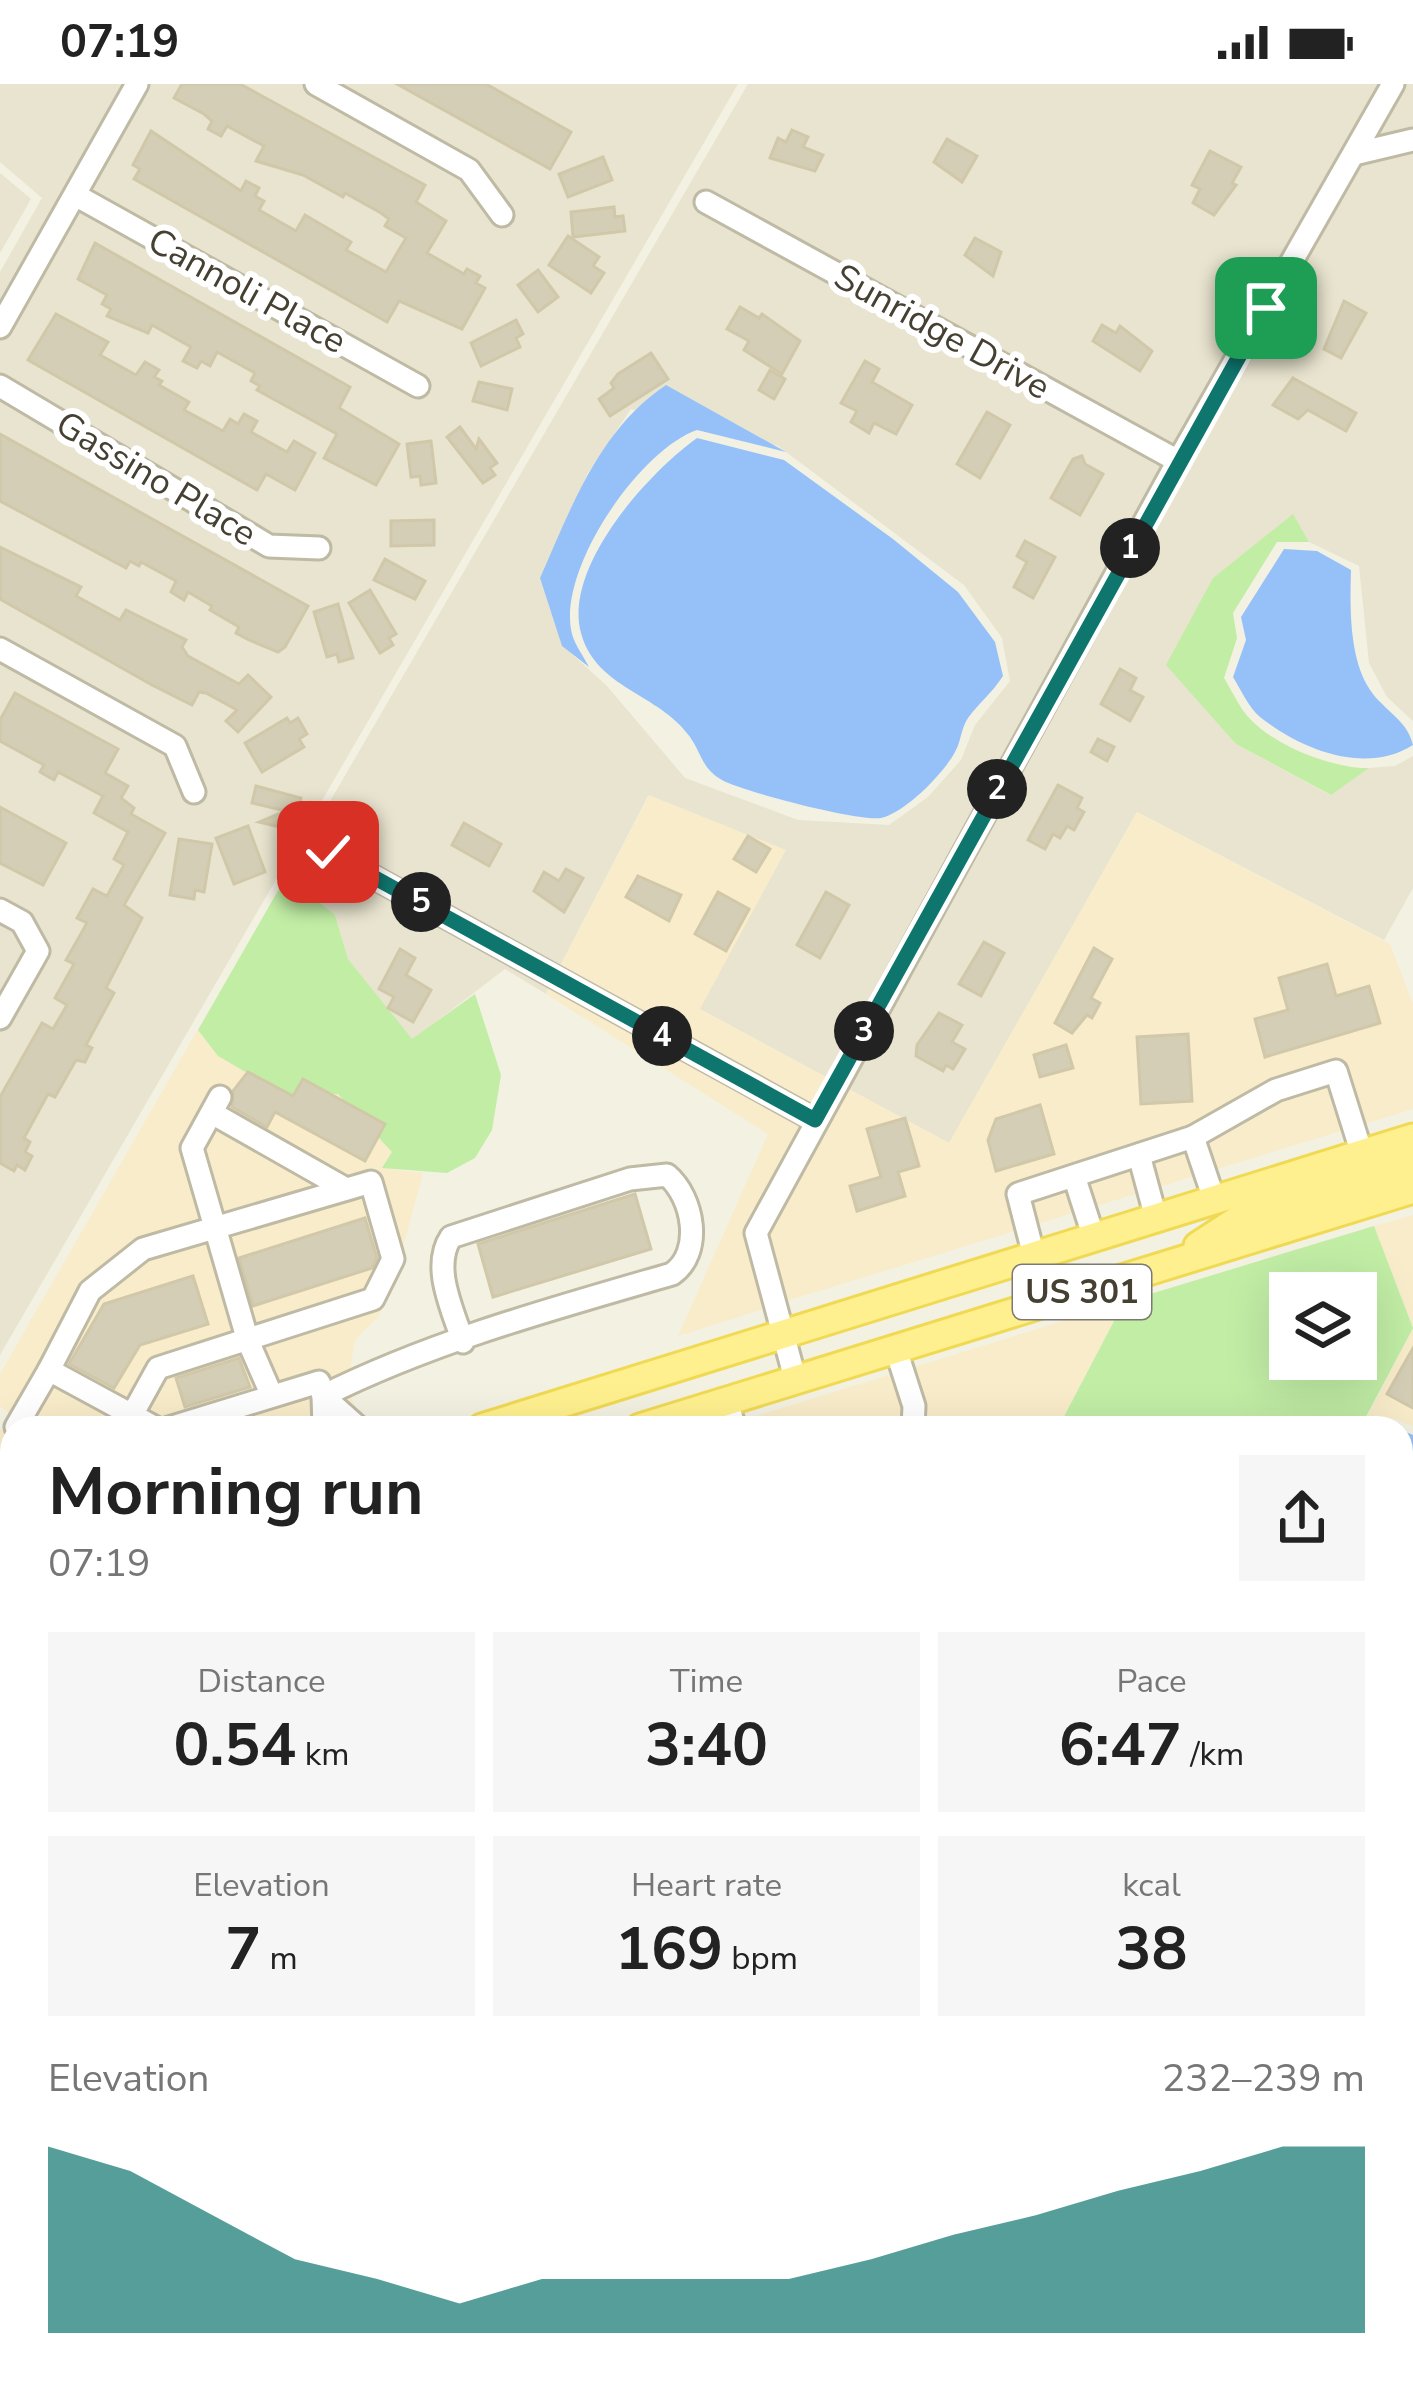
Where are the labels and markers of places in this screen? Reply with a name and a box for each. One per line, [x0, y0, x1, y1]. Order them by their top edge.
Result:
pin [1215, 257, 1317, 359]
pin: 1 [1100, 518, 1160, 578]
pin: 2 [967, 759, 1027, 819]
pin [277, 801, 379, 903]
pin: 5 [391, 872, 451, 932]
pin: 3 [834, 1001, 894, 1061]
pin: 4 [632, 1006, 692, 1066]

